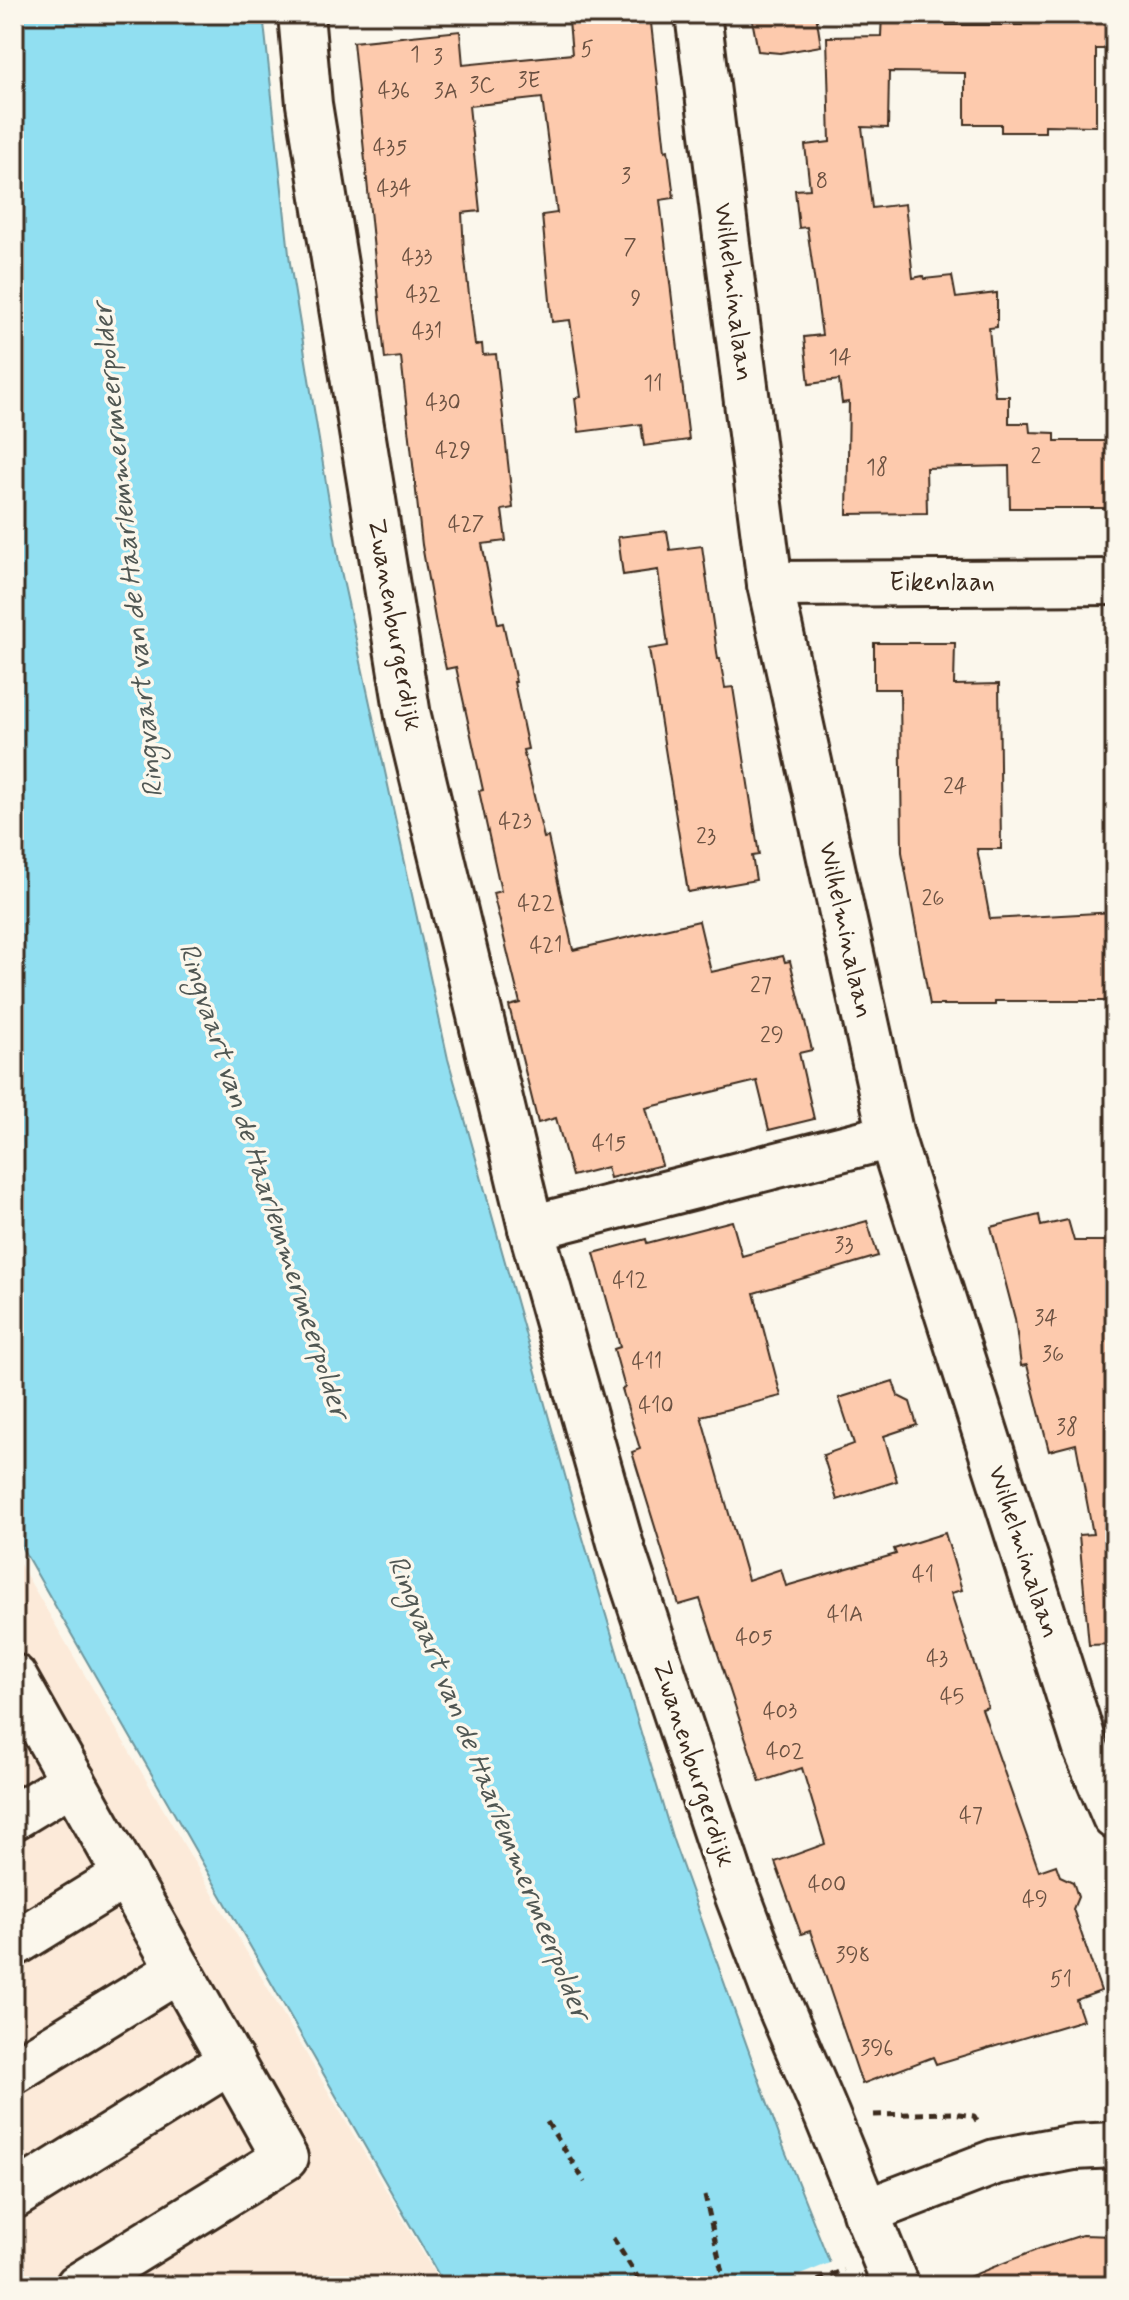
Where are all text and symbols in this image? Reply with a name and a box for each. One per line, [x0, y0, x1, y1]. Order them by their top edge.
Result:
house number: 5 [580, 36, 594, 64]
house number: 1 [410, 41, 420, 69]
house number: 3 [433, 44, 443, 72]
house number: 3E [518, 67, 541, 95]
house number: 3C [469, 72, 495, 100]
house number: 436 [378, 77, 410, 105]
house number: 3A [434, 78, 458, 106]
house number: 435 [373, 134, 407, 162]
house number: 3 [621, 163, 631, 191]
house number: 8 [816, 168, 828, 196]
house number: 434 [376, 175, 412, 203]
street label: Wilhelminalaan [705, 201, 761, 383]
house number: 7 [623, 234, 637, 262]
house number: 433 [401, 244, 433, 272]
house number: 432 [405, 281, 441, 309]
house number: 9 [631, 285, 641, 313]
water label: Ringvaart van de Haarlemmermeerpolder [84, 296, 175, 800]
house number: 431 [412, 318, 442, 346]
house number: 14 [828, 344, 852, 372]
house number: 11 [643, 370, 663, 398]
house number: 430 [425, 389, 461, 417]
house number: 429 [435, 437, 471, 465]
house number: 2 [1031, 443, 1042, 471]
house number: 18 [866, 454, 888, 482]
house number: 427 [448, 511, 484, 539]
street label: Zwanenburgerdijk [359, 516, 429, 734]
street label: Eikenlaan [889, 566, 995, 600]
house number: 24 [943, 773, 967, 801]
house number: 423 [498, 808, 532, 836]
house number: 23 [696, 823, 716, 851]
street label: Wilhelminalaan [810, 839, 880, 1021]
house number: 26 [922, 885, 944, 913]
house number: 422 [517, 890, 555, 918]
house number: 421 [530, 932, 562, 960]
water label: Ringvaart van de Haarlemmermeerpolder [167, 939, 359, 1428]
house number: 27 [750, 972, 772, 1000]
house number: 29 [760, 1022, 784, 1050]
house number: 415 [592, 1130, 626, 1158]
house number: 33 [834, 1232, 854, 1260]
house number: 412 [612, 1267, 648, 1295]
house number: 34 [1034, 1305, 1058, 1333]
house number: 36 [1042, 1341, 1064, 1369]
house number: 411 [632, 1348, 662, 1376]
house number: 410 [638, 1392, 674, 1420]
house number: 38 [1056, 1414, 1078, 1442]
street label: Wilhelminalaan [979, 1461, 1067, 1643]
water label: Ringvaart van de Haarlemmermeerpolder [376, 1550, 600, 2030]
house number: 41 [912, 1561, 934, 1589]
house number: 41A [827, 1601, 863, 1629]
house number: 405 [735, 1624, 773, 1652]
house number: 43 [926, 1645, 948, 1673]
street label: Zwanenburgerdijk [644, 1656, 743, 1872]
house number: 45 [940, 1683, 964, 1711]
house number: 403 [763, 1698, 797, 1726]
house number: 402 [766, 1738, 804, 1766]
house number: 47 [959, 1802, 983, 1830]
house number: 400 [808, 1871, 846, 1899]
house number: 49 [1022, 1886, 1048, 1914]
house number: 398 [836, 1942, 870, 1970]
house number: 51 [1050, 1966, 1072, 1994]
house number: 396 [860, 2035, 894, 2063]

